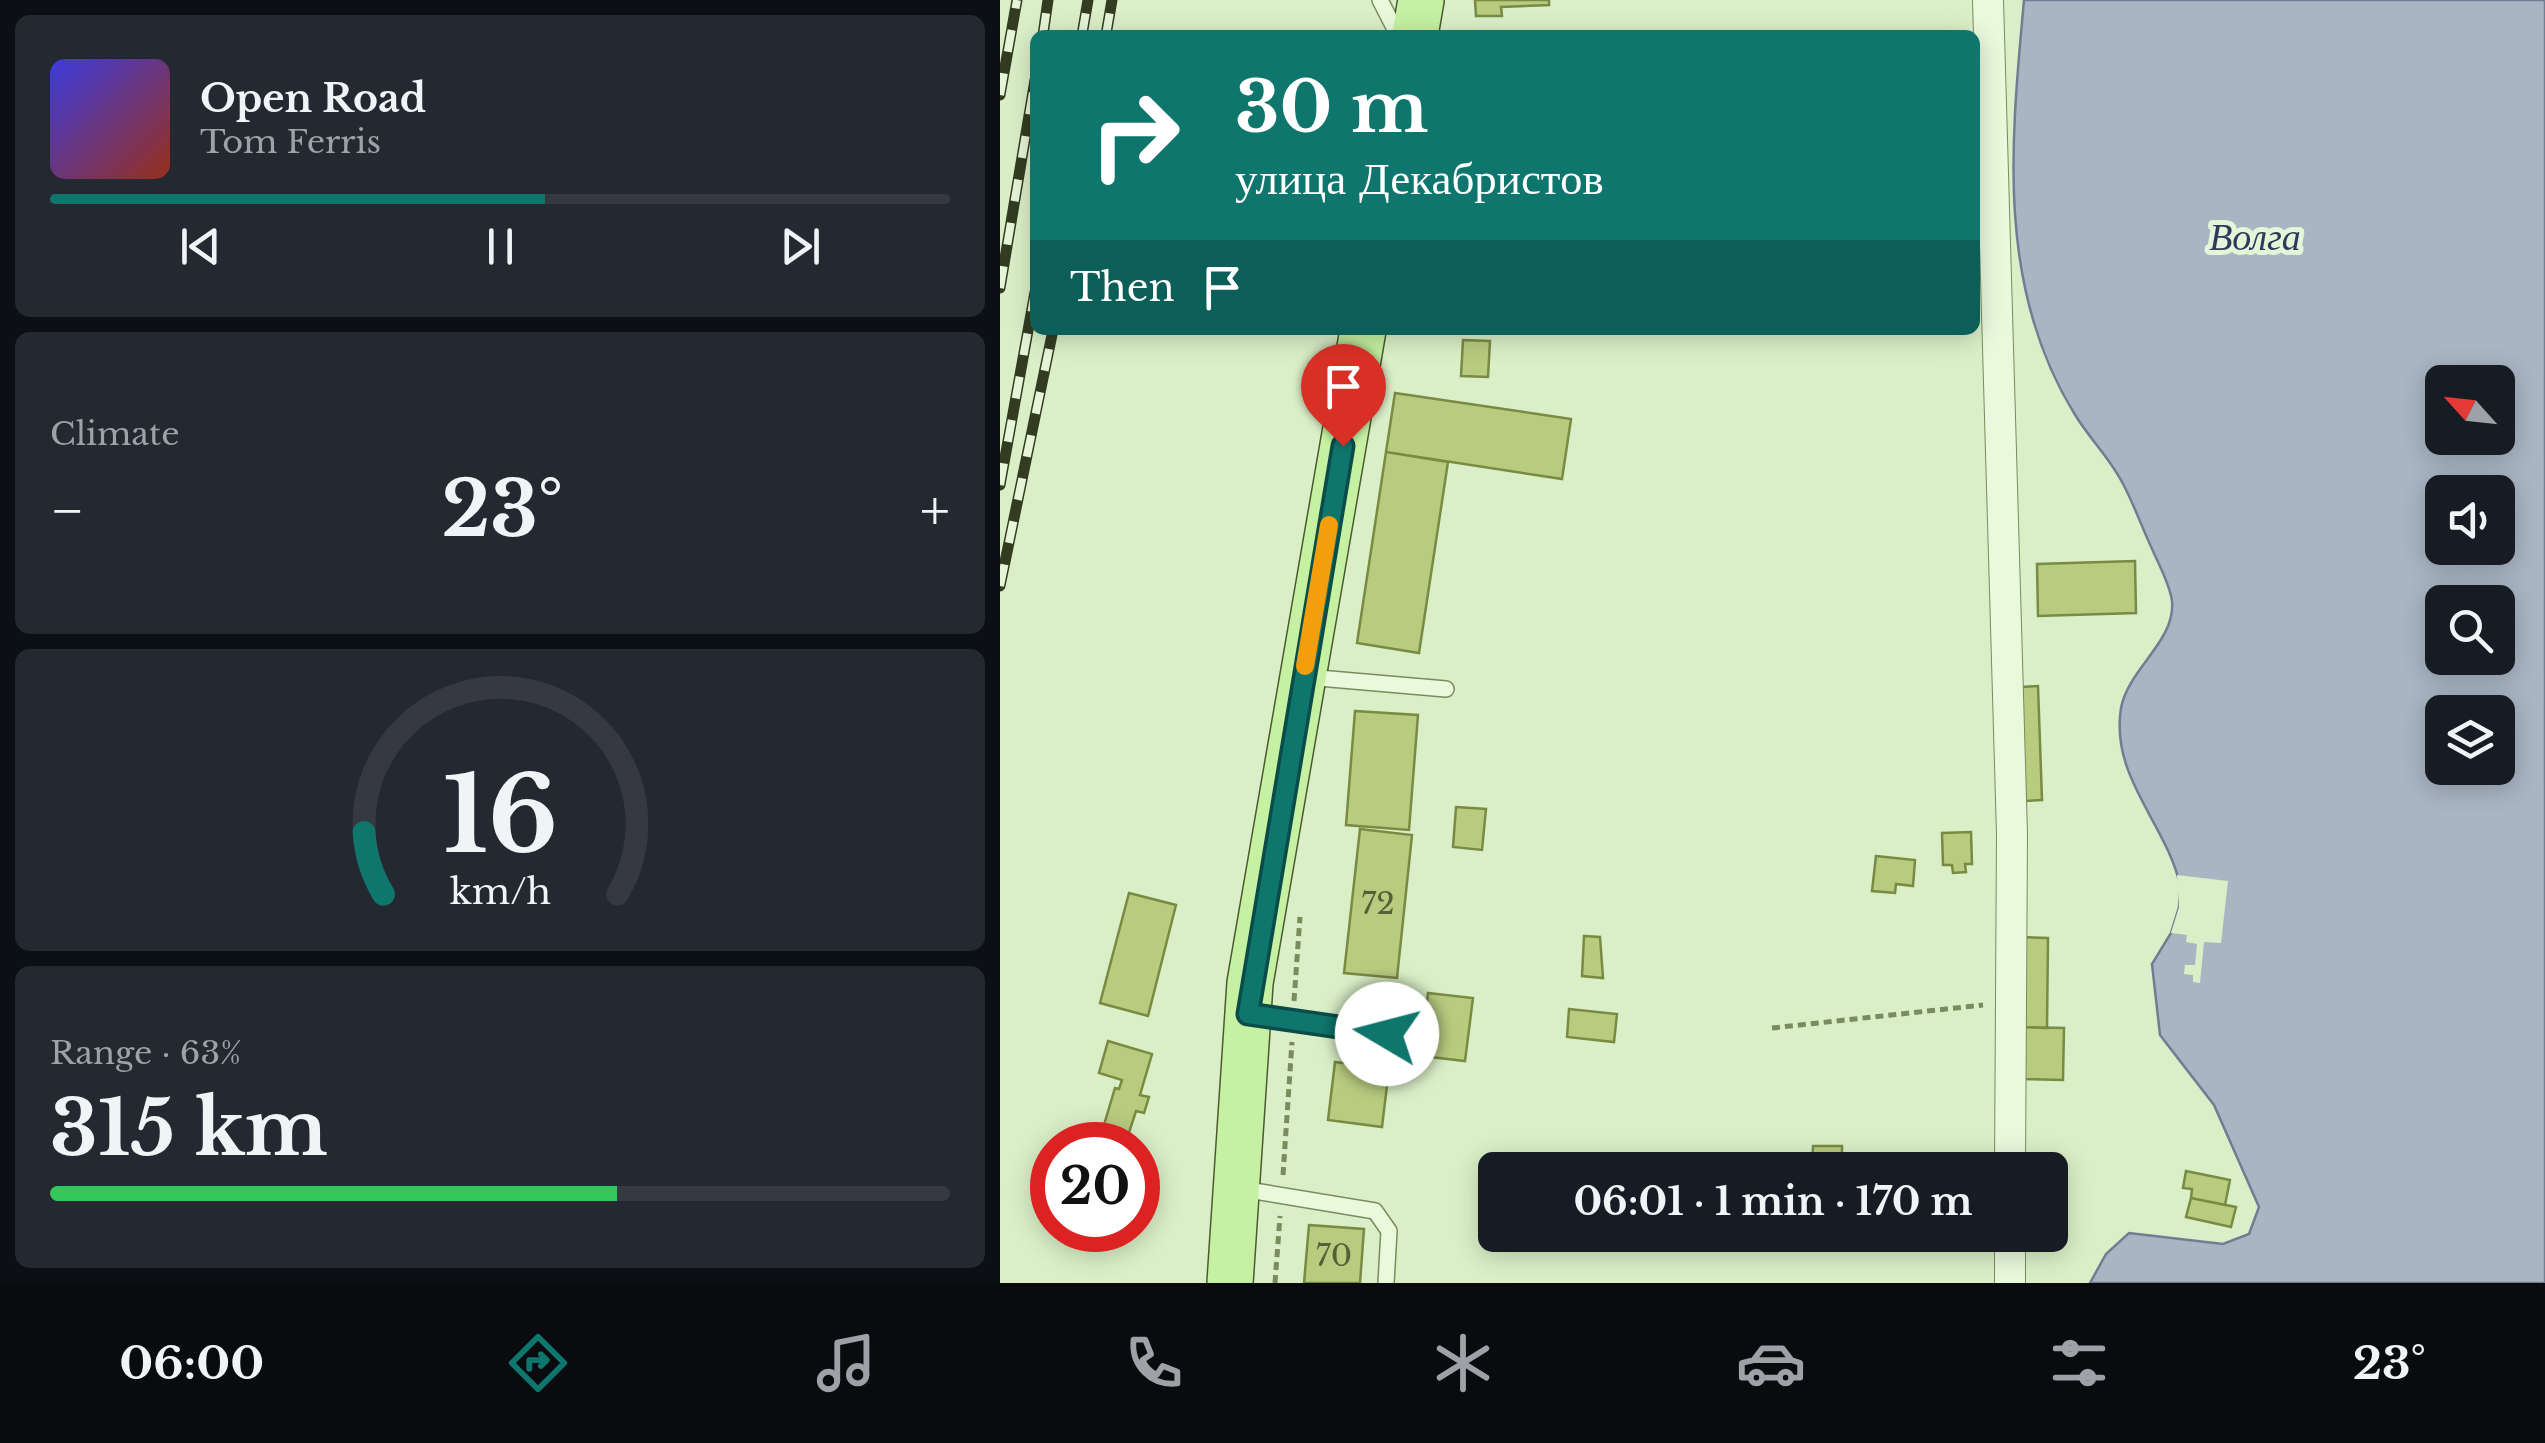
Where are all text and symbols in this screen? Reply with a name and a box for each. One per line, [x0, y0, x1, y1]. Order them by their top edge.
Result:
text: 30 m [1235, 64, 1428, 151]
icon: right [1070, 70, 1200, 200]
text: Open Road [200, 75, 426, 122]
text: Tom Ferris [200, 122, 381, 162]
text: улица Декабристов [1235, 150, 1604, 206]
water label: Волга [2209, 213, 2301, 260]
icon: previous [173, 219, 228, 274]
icon: pause [473, 219, 528, 274]
icon: next [773, 219, 828, 274]
icon: arrive [1195, 260, 1250, 315]
text: Then [1070, 264, 1175, 311]
pin [1301, 344, 1386, 447]
icon: arrive [1316, 359, 1371, 414]
north arrow [2425, 365, 2515, 455]
map controls [2425, 365, 2515, 785]
text: Climate [50, 414, 179, 454]
text: 23° [441, 463, 563, 556]
button: sound [2425, 475, 2515, 565]
text: − [50, 477, 85, 545]
text: + [920, 477, 950, 545]
button: search [2425, 585, 2515, 675]
button: layers [2425, 695, 2515, 785]
text: 16 [442, 751, 558, 880]
text: km/h [449, 869, 551, 914]
house number: 72 [1361, 885, 1395, 922]
position arrow [1335, 982, 1439, 1086]
text: Range · 63% [50, 1033, 242, 1073]
text: 315 km [50, 1082, 328, 1175]
speed limit sign: 20 [1030, 1122, 1160, 1252]
text: 06:01 · 1 min · 170 m [1573, 1178, 1973, 1225]
house number: 70 [1316, 1237, 1352, 1274]
icon: directions [503, 1328, 573, 1398]
icon: music [811, 1328, 881, 1398]
icon: phone [1119, 1328, 1189, 1398]
icon: climate [1428, 1328, 1498, 1398]
icon: car [1736, 1328, 1806, 1398]
icon: filters [2044, 1328, 2114, 1398]
text: 06:00 [119, 1335, 264, 1391]
text: 23° [2353, 1335, 2426, 1391]

